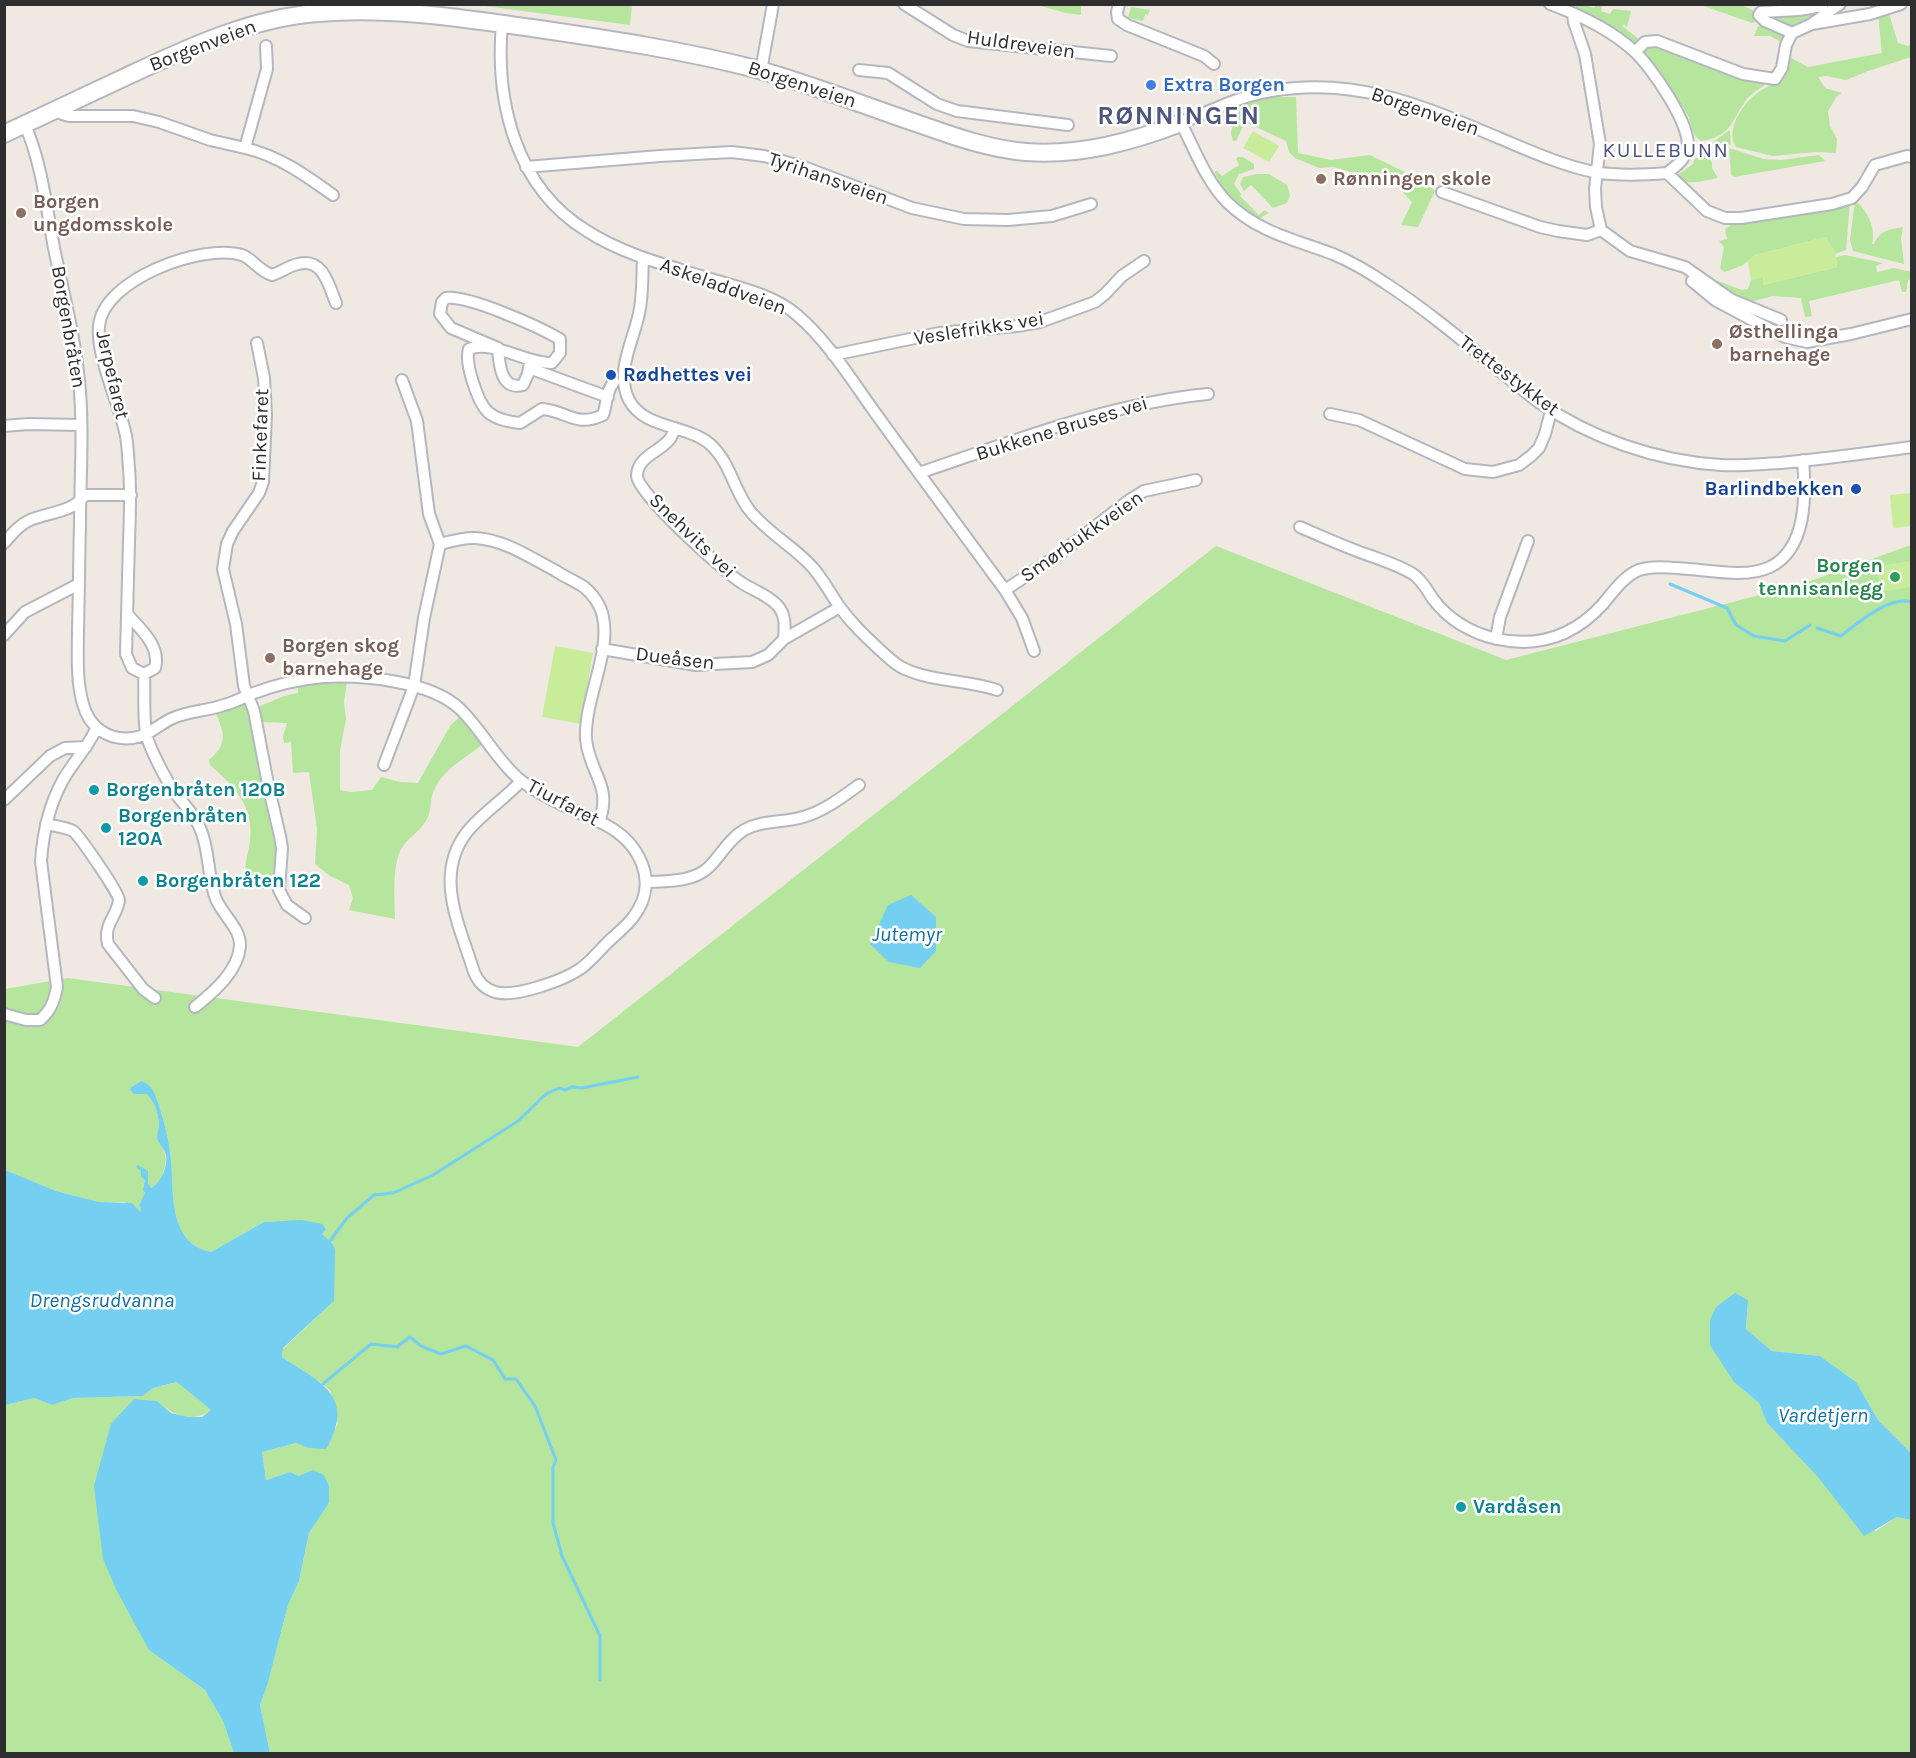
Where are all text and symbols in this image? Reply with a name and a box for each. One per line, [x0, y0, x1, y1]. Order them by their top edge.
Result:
street label: Borgenveien [146, 15, 260, 77]
street label: Huldreveien [965, 26, 1077, 64]
street label: Borgenveien [745, 56, 859, 114]
place label: Extra Borgen [1163, 73, 1285, 97]
marker: Extra Borgen [1144, 78, 1158, 92]
street label: Borgenveien [1368, 82, 1482, 142]
district label: RØNNINGEN [1097, 101, 1261, 133]
district label: KULLEBUNN [1603, 138, 1729, 164]
street label: Tyrihansveien [765, 147, 891, 211]
place label: Rønningen skole [1333, 167, 1491, 191]
marker: Rønningen skole [1314, 172, 1328, 186]
place label: Borgen ungdomsskole [33, 190, 173, 237]
marker: Borgen ungdomsskole [14, 206, 28, 220]
street label: Askeladdveien [657, 253, 789, 321]
street label: Borgenbråten [45, 264, 91, 390]
street label: Veslefrikks vei [912, 307, 1046, 351]
place label: Østhellinga barnehage [1729, 320, 1839, 367]
street label: Jerpefaret [90, 328, 134, 422]
street label: Trettestykket [1454, 331, 1564, 421]
marker: Østhellinga barnehage [1710, 337, 1724, 351]
place label: Rødhettes vei [623, 363, 752, 387]
marker: Rødhettes vei [604, 368, 618, 382]
street label: Finkefaret [247, 388, 275, 482]
street label: Bukkene Bruses vei [973, 391, 1151, 467]
place label: Barlindbekken [1705, 477, 1844, 501]
marker: Barlindbekken [1849, 482, 1863, 496]
street label: Smørbukkveien [1016, 486, 1148, 588]
street label: Snehvits vei [644, 489, 740, 583]
place label: Borgen tennisanlegg [1758, 554, 1883, 601]
marker: Borgen tennisanlegg [1888, 570, 1902, 584]
place label: Borgen skog barnehage [282, 634, 399, 681]
street label: Dueåsen [634, 642, 716, 676]
marker: Borgen skog barnehage [263, 651, 277, 665]
street label: Tiurfaret [523, 774, 603, 832]
place label: Borgenbråten 120B [106, 778, 285, 802]
marker: Borgenbråten 120B [87, 783, 101, 797]
place label: Borgenbråten 120A [118, 804, 247, 851]
marker: Borgenbråten 120A [99, 821, 113, 835]
place label: Borgenbråten 122 [155, 869, 321, 893]
marker: Borgenbråten 122 [136, 874, 150, 888]
water label: Jutemyr [872, 922, 942, 948]
water label: Drengsrudvanna [30, 1288, 174, 1314]
water label: Vardetjern [1778, 1403, 1868, 1429]
place label: Vardåsen [1473, 1495, 1561, 1519]
marker: Vardåsen [1454, 1500, 1468, 1514]

